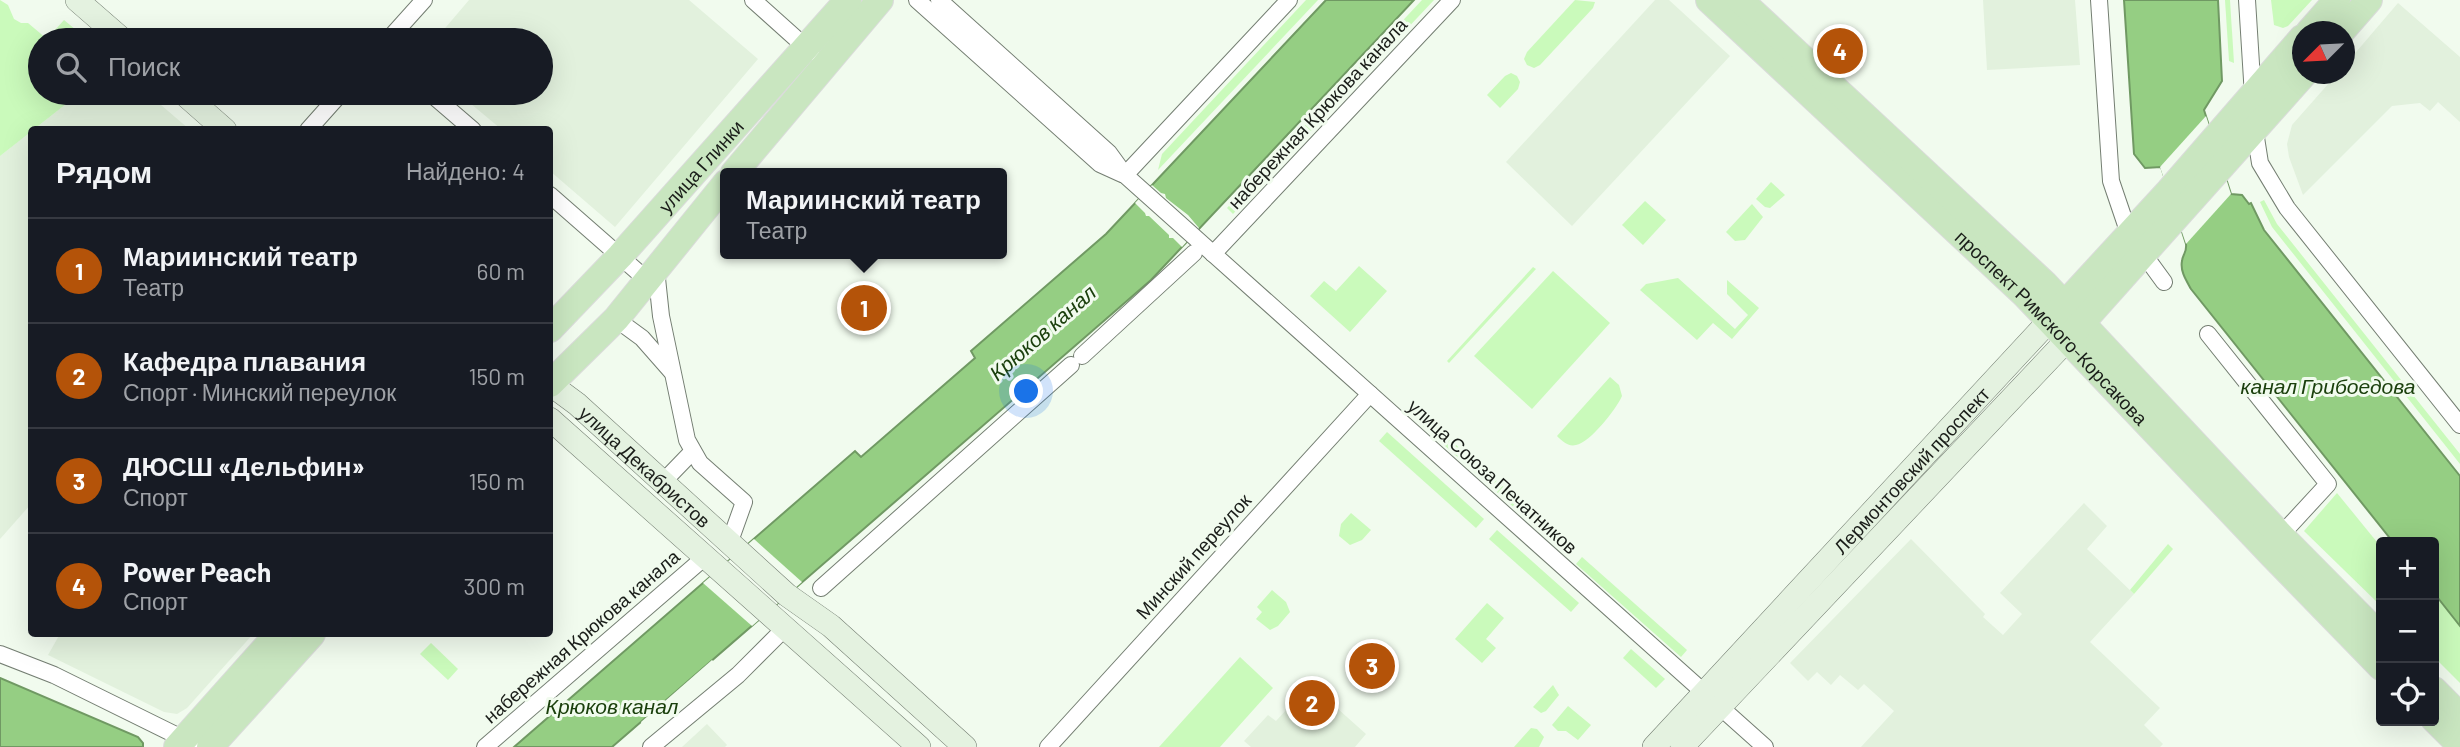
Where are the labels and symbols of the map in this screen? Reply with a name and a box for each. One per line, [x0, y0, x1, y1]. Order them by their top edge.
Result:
street label: набережная Крюкова канала [1223, 13, 1412, 213]
north arrow [2292, 21, 2355, 84]
pin: 4 [1817, 25, 1863, 77]
street label: улица Глинки [653, 115, 748, 217]
street label: проспект Римского-Корсакова [1951, 225, 2153, 429]
water label: Крюков канал [984, 279, 1100, 385]
pin: 1 [841, 282, 887, 334]
water label: канал Грибоедова [2241, 373, 2415, 398]
your location [1009, 374, 1043, 408]
street label: Лермонтовский проспект [1828, 382, 1994, 558]
street label: улица Союза Печатников [1403, 394, 1583, 558]
street label: улица Декабристов [575, 401, 716, 532]
street label: Минский переулок [1131, 488, 1256, 623]
street label: набережная Крюкова канала [478, 544, 684, 727]
pin: 3 [1349, 640, 1395, 692]
pin: 2 [1289, 677, 1335, 729]
water label: Крюков канал [546, 693, 679, 718]

